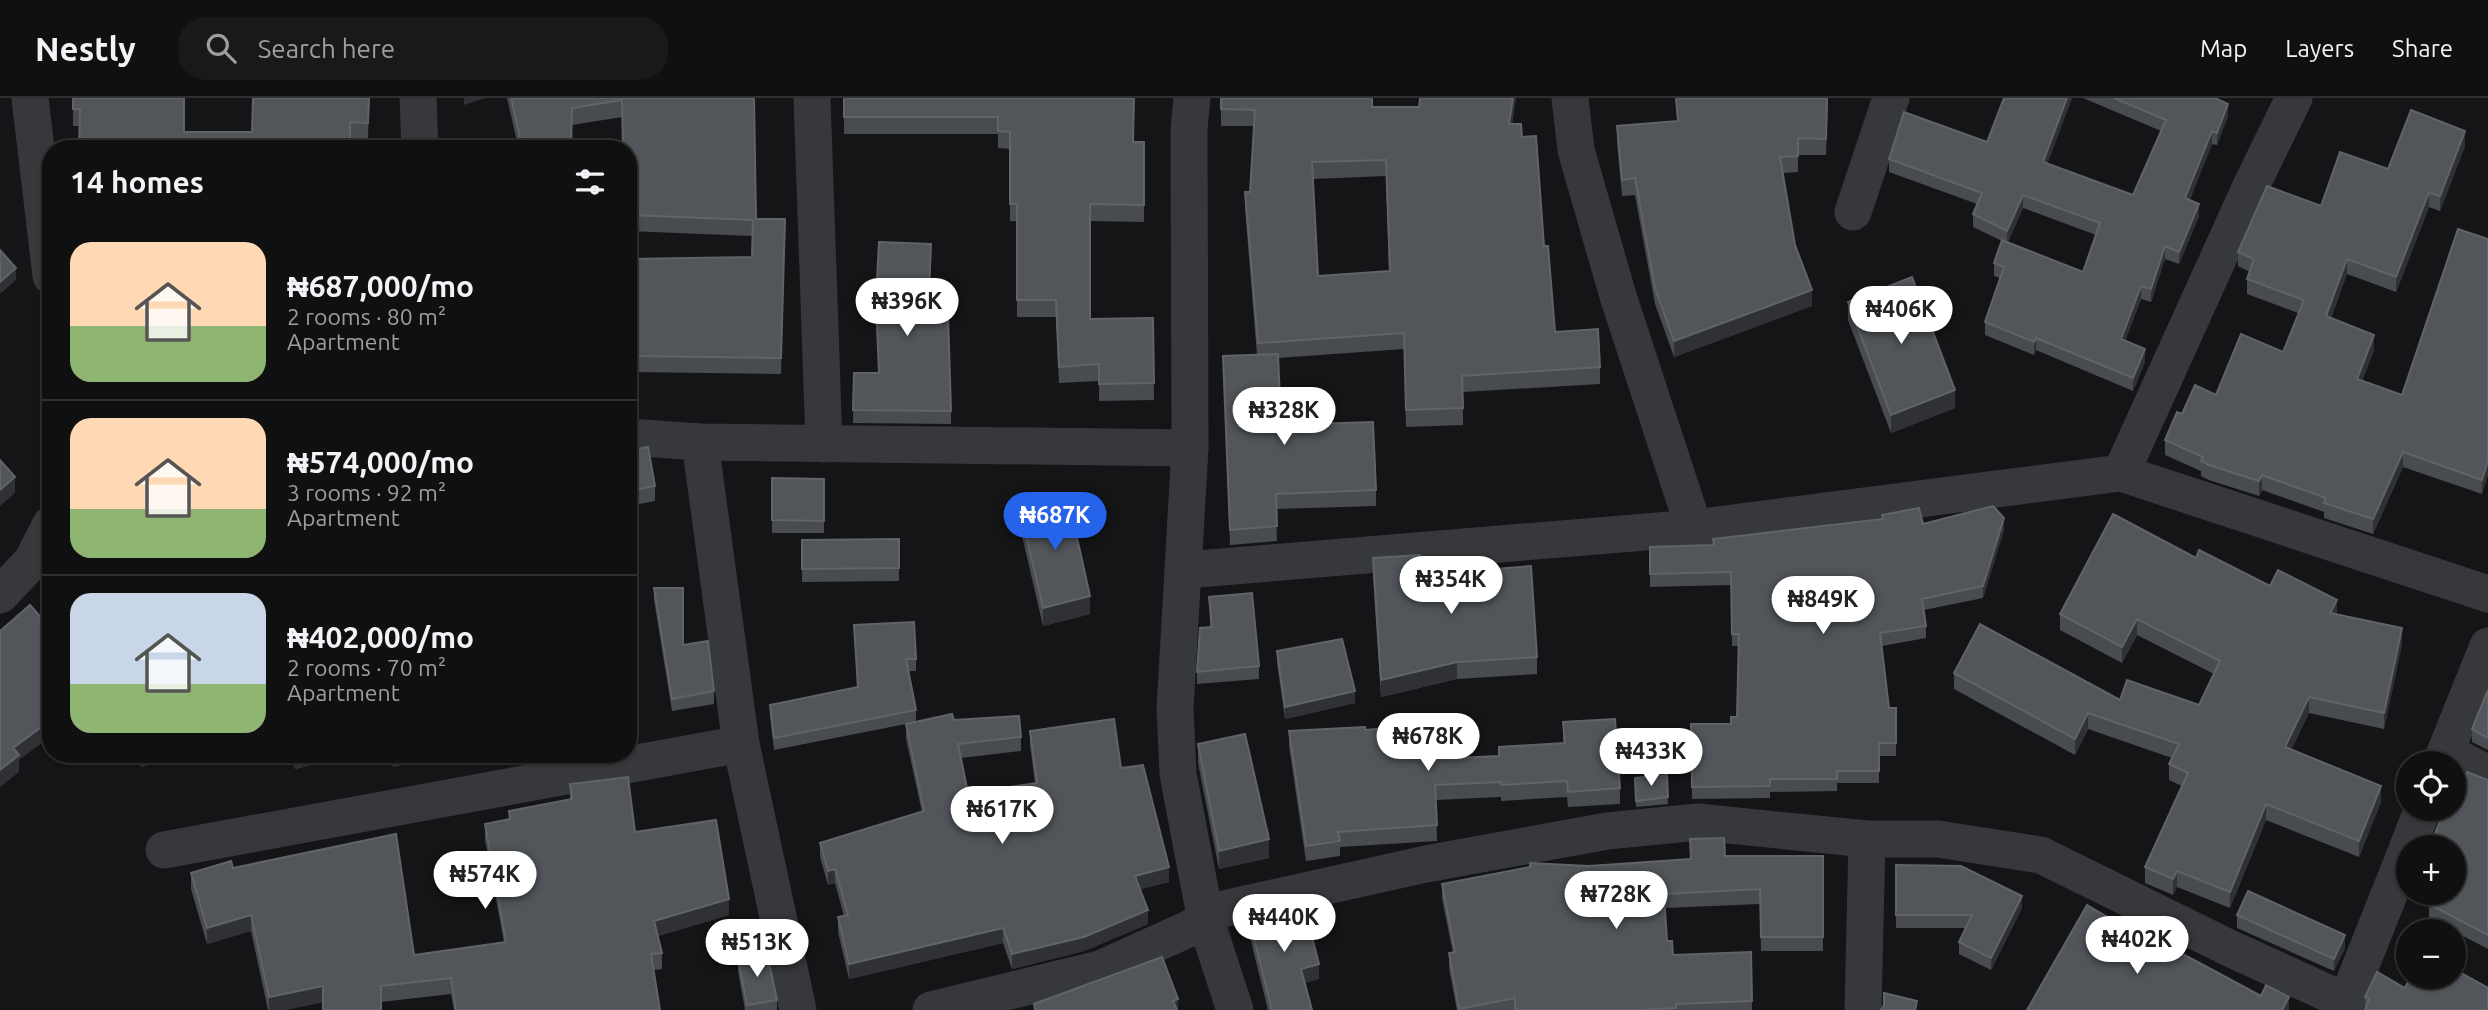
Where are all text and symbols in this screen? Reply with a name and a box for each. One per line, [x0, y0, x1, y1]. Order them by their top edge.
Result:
search box [178, 17, 668, 80]
icon: search [202, 29, 240, 67]
text: Nestly [35, 30, 136, 67]
text: Search here [258, 34, 395, 63]
text: Map [2200, 35, 2247, 62]
text: Layers [2285, 35, 2354, 62]
text: Share [2392, 35, 2453, 62]
icon: filters [571, 163, 609, 201]
text: 14 homes [70, 165, 204, 199]
text: ₦687,000/mo [287, 269, 474, 303]
icon: home [126, 270, 210, 354]
pin: ₦396K [858, 278, 956, 338]
pin: ₦406K [1852, 286, 1950, 346]
text: ₦396K [872, 288, 942, 313]
text: ₦406K [1866, 296, 1936, 321]
text: 2 rooms · 80 m² [287, 304, 446, 329]
text: Apartment [287, 329, 400, 354]
pin: ₦328K [1235, 388, 1333, 447]
text: ₦328K [1249, 397, 1319, 422]
text: ₦574,000/mo [287, 445, 474, 479]
icon: home [126, 446, 210, 530]
text: 3 rooms · 92 m² [287, 480, 446, 505]
pin: ₦687K [1006, 492, 1104, 552]
text: ₦687K [1020, 502, 1090, 527]
text: Apartment [287, 505, 400, 530]
pin: ₦354K [1402, 556, 1500, 616]
text: ₦354K [1416, 566, 1486, 591]
pin: ₦849K [1774, 576, 1872, 636]
text: ₦849K [1788, 586, 1858, 611]
text: ₦402,000/mo [287, 620, 474, 654]
icon: home [126, 621, 210, 705]
text: 2 rooms · 70 m² [287, 655, 446, 680]
text: Apartment [287, 680, 400, 705]
pin: ₦678K [1379, 714, 1477, 773]
text: ₦678K [1393, 723, 1463, 748]
pin: ₦433K [1602, 728, 1700, 788]
text: ₦433K [1616, 738, 1686, 763]
map controls [2396, 751, 2466, 989]
button: locate [2396, 751, 2466, 821]
pin: ₦617K [953, 786, 1051, 846]
text: ₦617K [967, 796, 1037, 821]
button: + [2396, 835, 2466, 905]
pin: ₦574K [436, 852, 534, 911]
text: ₦574K [450, 861, 520, 886]
pin: ₦728K [1567, 872, 1665, 931]
text: ₦728K [1581, 881, 1651, 906]
pin: ₦440K [1235, 894, 1333, 954]
text: ₦440K [1249, 904, 1319, 929]
pin: ₦402K [2088, 916, 2186, 976]
button: − [2396, 919, 2466, 989]
pin: ₦513K [708, 920, 806, 979]
text: ₦402K [2102, 926, 2172, 951]
text: ₦513K [722, 929, 792, 954]

